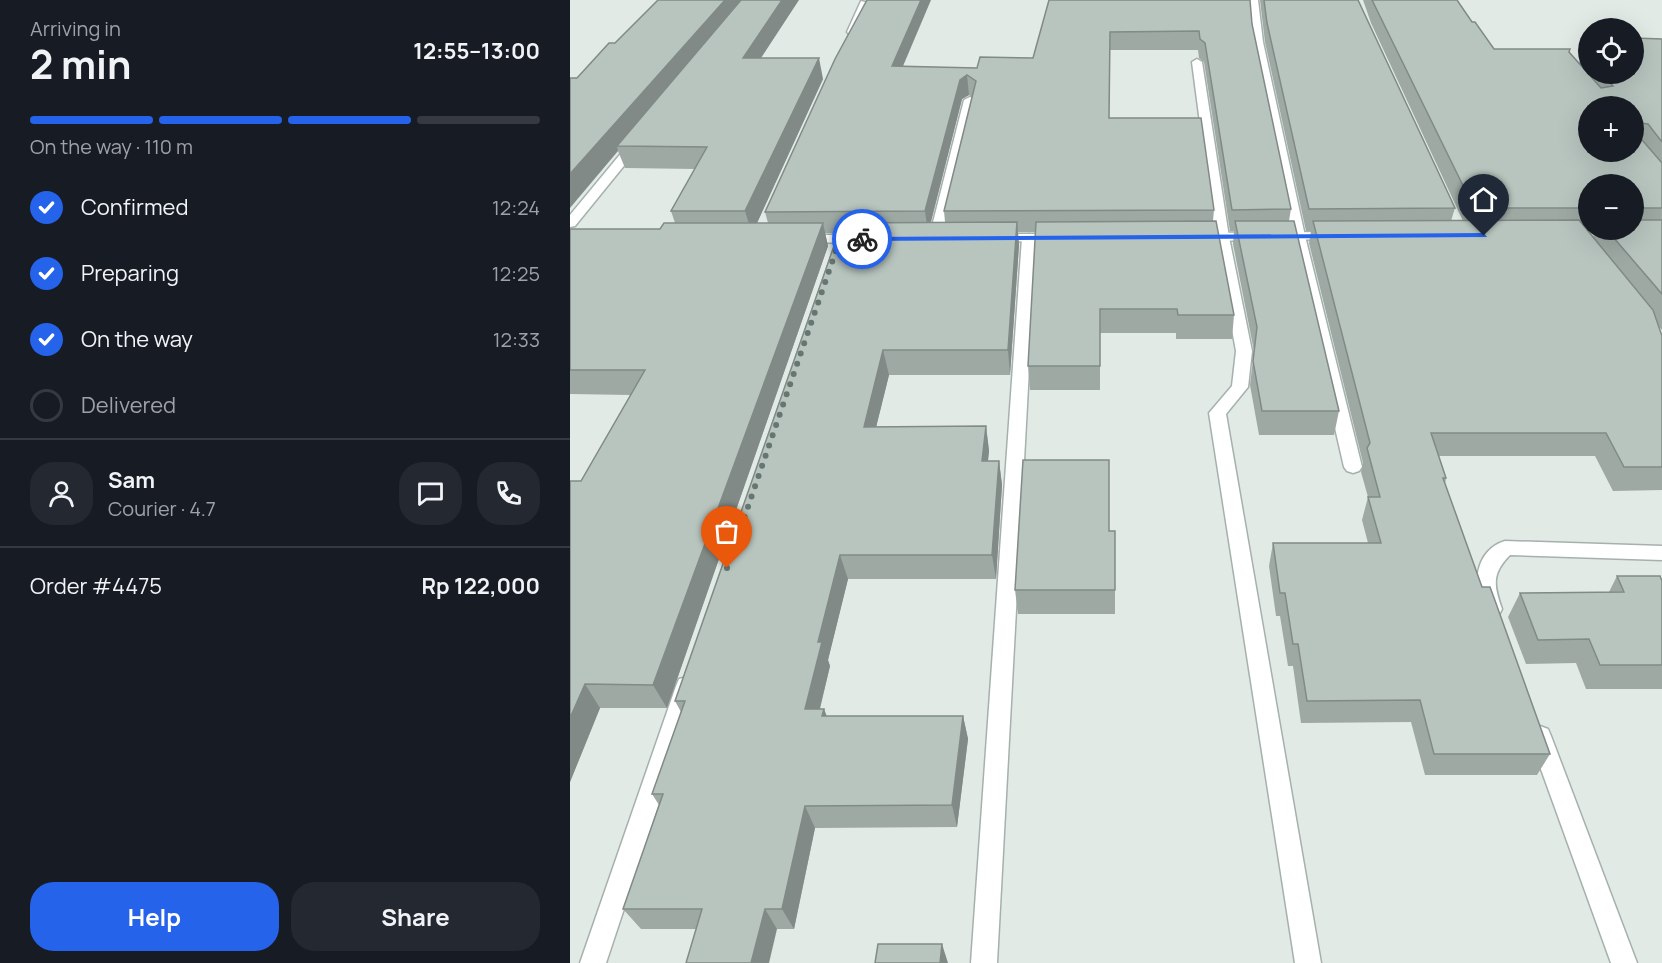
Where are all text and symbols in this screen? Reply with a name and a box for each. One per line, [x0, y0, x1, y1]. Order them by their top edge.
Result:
text: Arriving in [30, 15, 121, 42]
map controls [1578, 18, 1644, 240]
button: locate [1578, 18, 1644, 84]
text: 12:55–13:00 [413, 36, 540, 66]
text: 2 min [30, 37, 131, 91]
button: + [1578, 96, 1644, 162]
text: On the way · 110 m [30, 133, 193, 160]
pin [1458, 174, 1509, 236]
button: − [1578, 174, 1644, 240]
icon: home [1467, 183, 1500, 216]
icon: check [30, 191, 63, 224]
text: Confirmed [81, 192, 189, 222]
text: 12:24 [492, 194, 540, 221]
courier [832, 209, 892, 269]
icon: bike [846, 223, 879, 256]
icon: check [30, 257, 63, 290]
text: Preparing [81, 258, 179, 288]
text: 12:25 [492, 260, 540, 287]
icon: check [30, 323, 63, 356]
text: On the way [81, 324, 193, 354]
text: 12:33 [493, 326, 540, 353]
text: Delivered [81, 390, 176, 420]
button: person [30, 462, 93, 525]
button: chat [399, 462, 462, 525]
button: phone [477, 462, 540, 525]
text: Sam [108, 465, 155, 495]
text: Courier · 4.7 [108, 495, 216, 522]
pin [701, 506, 752, 568]
icon: bag [710, 515, 743, 548]
text: Order #4475 [30, 571, 162, 601]
text: Rp 122,000 [422, 571, 540, 601]
button: Help [30, 882, 279, 951]
button: Share [291, 882, 540, 951]

